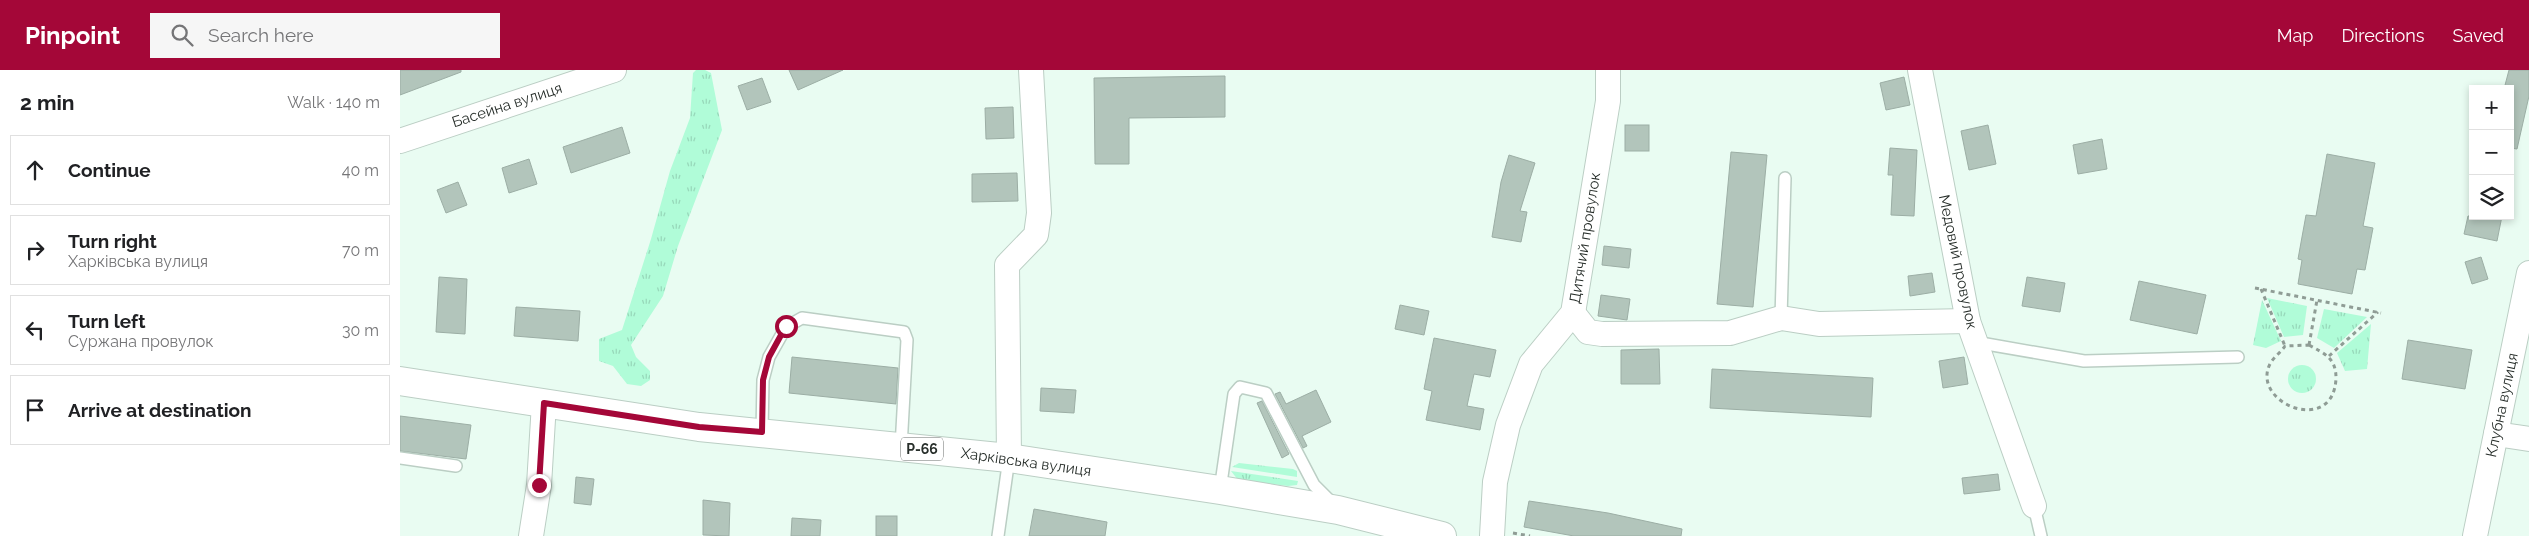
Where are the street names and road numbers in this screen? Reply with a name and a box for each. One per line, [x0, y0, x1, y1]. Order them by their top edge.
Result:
street label: Басейна вулиця [450, 79, 564, 131]
street label: Дитячий провулок [1566, 171, 1604, 305]
street label: Медовий провулок [1935, 193, 1981, 331]
street label: Клубна вулиця [2482, 351, 2522, 459]
road number: Р-66 [901, 438, 943, 460]
street label: Харківська вулиця [960, 444, 1092, 480]

